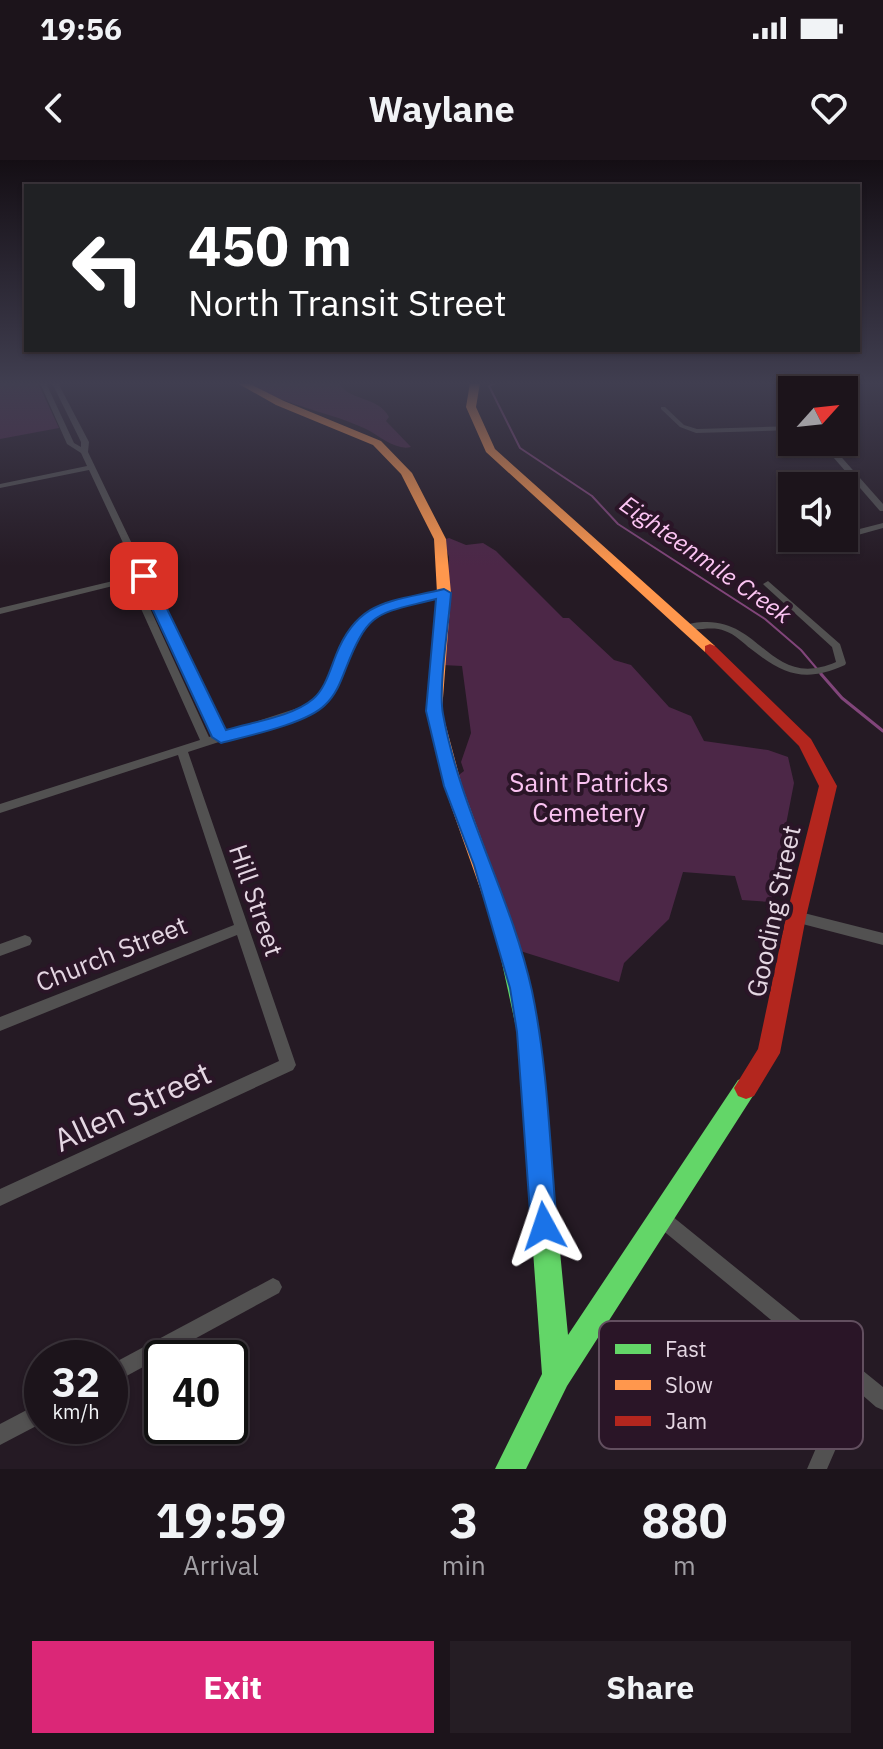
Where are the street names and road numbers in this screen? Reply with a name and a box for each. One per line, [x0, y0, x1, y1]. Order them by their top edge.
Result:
street label: Gooding Street [738, 822, 808, 1000]
street label: Hill Street [222, 839, 292, 961]
street label: Church Street [30, 907, 192, 999]
street label: Allen Street [47, 1051, 217, 1161]

